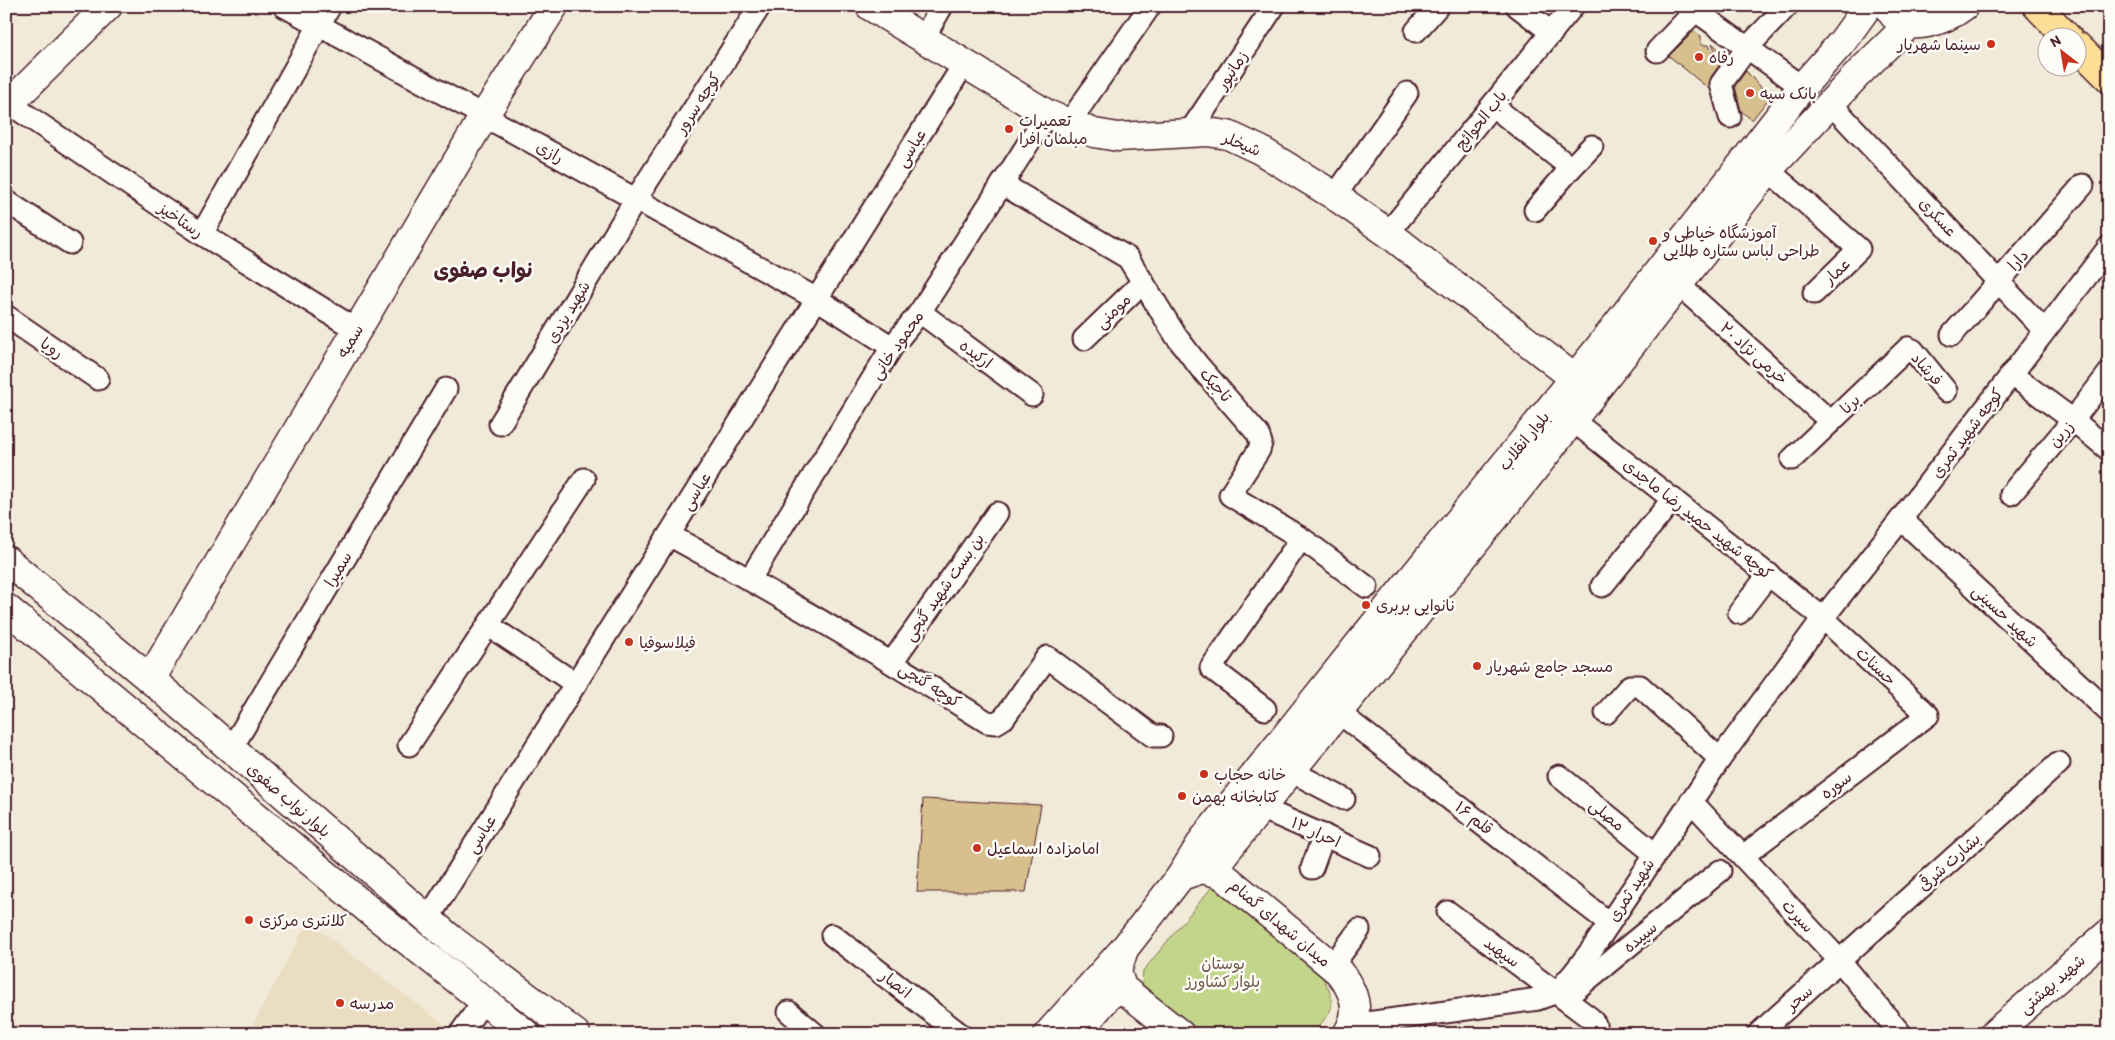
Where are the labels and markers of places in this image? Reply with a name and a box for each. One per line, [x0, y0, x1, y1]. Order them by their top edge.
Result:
place label: سینما شهریار [1896, 35, 1981, 54]
marker: سینما شهریار [1985, 38, 1997, 50]
place label: رفاه [1709, 48, 1734, 67]
marker: رفاه [1693, 51, 1705, 63]
place label: بانک سپه [1760, 84, 1817, 104]
marker: بانک سپه [1744, 87, 1756, 99]
place label: تعمیرات مبلمان افرا [1019, 111, 1088, 148]
marker: تعمیرات مبلمان افرا [1003, 123, 1015, 135]
place label: آموزشگاه خیاطی و طراحی لباس ستاره طلایی [1661, 223, 1820, 261]
marker: آموزشگاه خیاطی و طراحی لباس ستاره طلایی [1647, 235, 1659, 247]
place label: نانوایی بربری [1376, 596, 1456, 616]
marker: نانوایی بربری [1360, 599, 1372, 611]
place label: فیلاسوفیا [639, 633, 696, 653]
marker: فیلاسوفیا [623, 636, 635, 648]
place label: مسجد جامع شهریار [1485, 657, 1613, 678]
marker: مسجد جامع شهریار [1471, 660, 1483, 672]
place label: خانه حجاب [1214, 765, 1286, 784]
marker: خانه حجاب [1198, 768, 1210, 780]
place label: کتابخانه بهمن [1192, 787, 1279, 806]
marker: کتابخانه بهمن [1176, 790, 1188, 802]
place label: امامزاده اسماعیل [987, 839, 1099, 858]
marker: امامزاده اسماعیل [971, 842, 983, 854]
place label: کلانتری مرکزی [259, 911, 347, 930]
marker: کلانتری مرکزی [243, 914, 255, 926]
place label: مدرسه [350, 994, 394, 1013]
marker: مدرسه [334, 997, 346, 1009]

